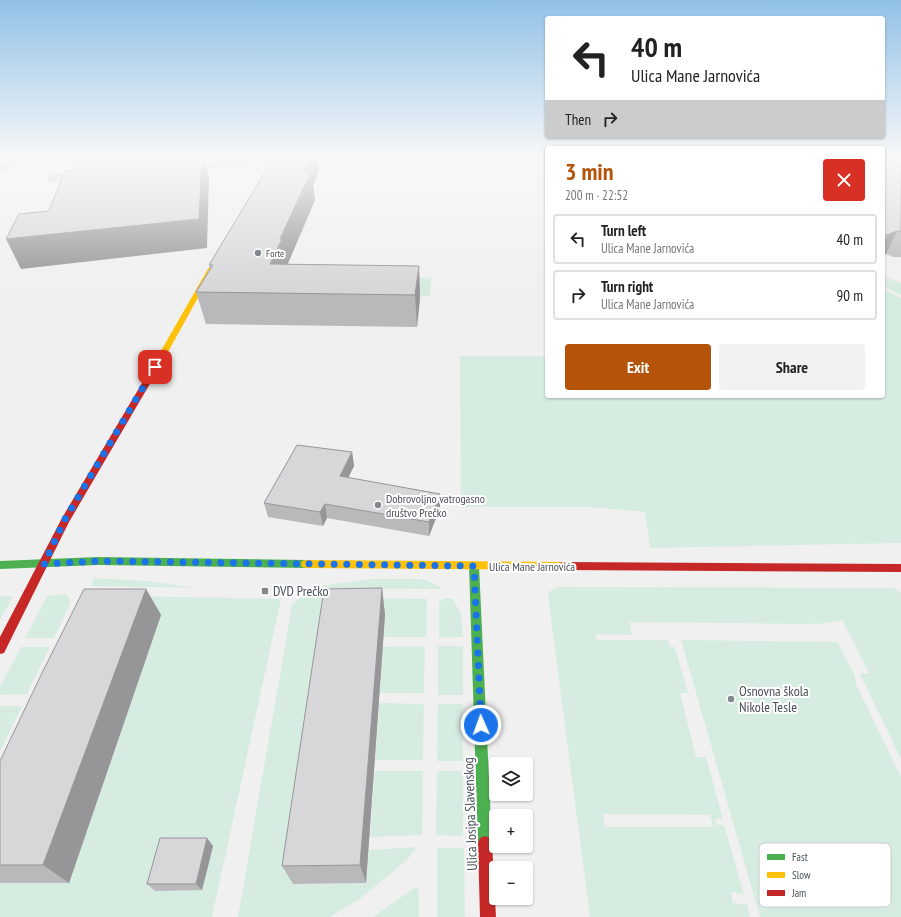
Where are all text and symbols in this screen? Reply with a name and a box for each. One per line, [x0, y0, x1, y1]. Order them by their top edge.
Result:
text: 40 m [631, 28, 682, 65]
icon: left [565, 32, 617, 84]
text: Ulica Mane Jarnovića [631, 64, 760, 87]
icon: right [599, 108, 621, 130]
text: Then [565, 110, 591, 129]
text: 3 min [565, 156, 613, 187]
button: close [823, 159, 865, 201]
text: 200 m · 22:52 [565, 187, 628, 204]
text: Turn left [601, 221, 646, 240]
icon: left [567, 228, 589, 250]
text: 40 m [837, 230, 863, 249]
text: Ulica Mane Jarnovića [601, 240, 694, 257]
place label: Forte [266, 247, 284, 260]
marker: Forte [253, 248, 263, 258]
text: Turn right [601, 277, 653, 296]
icon: right [567, 284, 589, 306]
text: 90 m [837, 286, 863, 305]
text: Ulica Mane Jarnovića [601, 296, 694, 313]
button: Exit [565, 344, 711, 390]
button: Share [719, 344, 865, 390]
pin [138, 350, 172, 384]
icon: arrive [144, 356, 166, 378]
place label: Dobrovoljno vatrogasno društvo Prečko [386, 491, 485, 520]
marker: Dobrovoljno vatrogasno društvo Prečko [373, 500, 383, 510]
street label: Ulica Mane Jarnovića [489, 559, 575, 574]
place label: DVD Prečko [273, 582, 329, 600]
marker: DVD Prečko [260, 586, 270, 596]
place label: Osnovna škola Nikole Tesle [739, 682, 809, 716]
marker: Osnovna škola Nikole Tesle [726, 694, 736, 704]
position arrow [460, 704, 502, 746]
street label: Ulica Josipa Slavenskog [459, 757, 481, 871]
map controls [489, 757, 533, 905]
button: layers [489, 757, 533, 801]
button: + [489, 809, 533, 853]
legend [759, 843, 891, 907]
text: Fast [792, 850, 808, 864]
button: − [489, 861, 533, 905]
text: Slow [792, 868, 811, 882]
text: Jam [791, 886, 806, 900]

